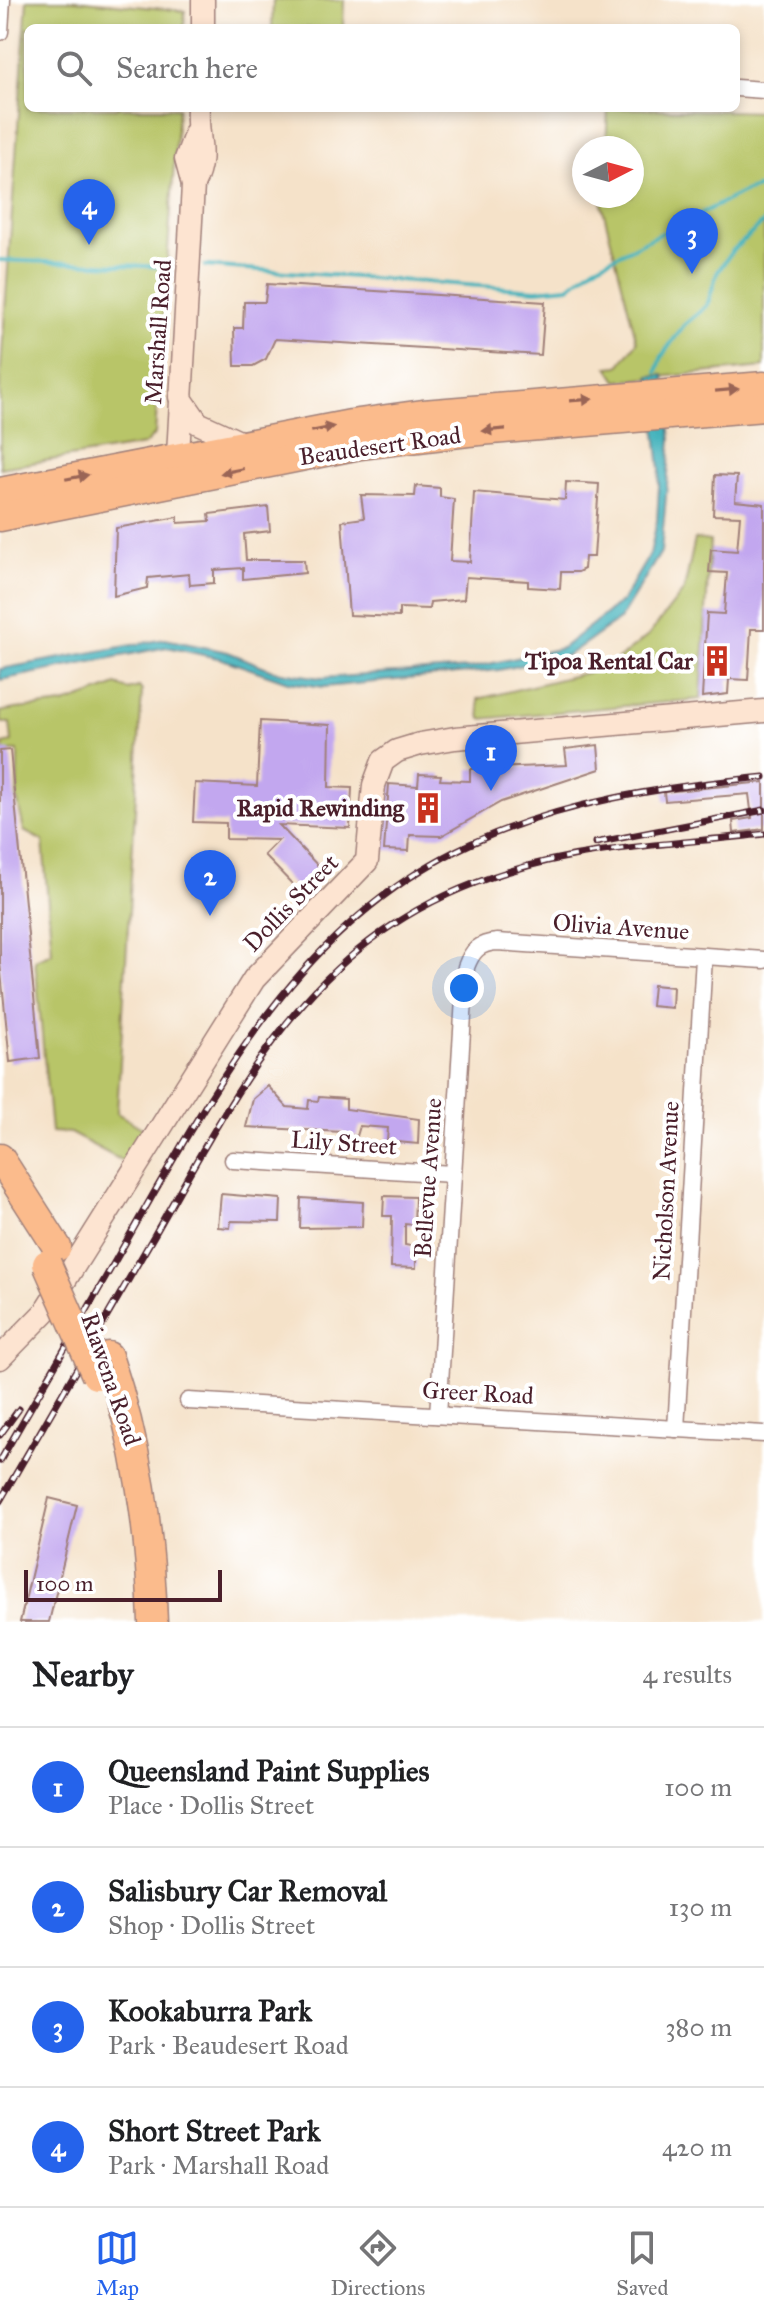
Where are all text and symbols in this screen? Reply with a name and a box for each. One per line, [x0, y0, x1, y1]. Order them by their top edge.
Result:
search box [24, 24, 740, 112]
icon: search [52, 46, 96, 90]
text: Search here [116, 50, 258, 86]
north arrow [572, 136, 644, 208]
pin: 4 [63, 179, 115, 245]
pin: 3 [666, 208, 718, 274]
street label: Marshall Road [138, 258, 178, 406]
one-way arrow [715, 383, 740, 396]
one-way arrow [569, 393, 594, 406]
street label: Beaudesert Road [297, 420, 463, 472]
one-way arrow [311, 423, 336, 435]
one-way arrow [482, 424, 507, 437]
one-way arrow [220, 465, 245, 477]
one-way arrow [64, 470, 89, 483]
building icon: Tipoa Rental Car [700, 644, 734, 678]
place label: Tipoa Rental Car [524, 646, 694, 676]
pin: 1 [465, 725, 517, 791]
building icon: Rapid Rewinding [411, 791, 445, 825]
place label: Rapid Rewinding [236, 793, 405, 823]
street label: Dollis Street [237, 848, 345, 958]
pin: 2 [184, 850, 236, 916]
street label: Olivia Avenue [552, 907, 690, 947]
your location [444, 968, 484, 1008]
street label: Bellevue Avenue [407, 1097, 449, 1259]
street label: Nicholson Avenue [646, 1100, 686, 1282]
street label: Lily Street [290, 1124, 399, 1162]
street label: Riawena Road [74, 1309, 148, 1449]
street label: Greer Road [421, 1375, 535, 1411]
scale bar [24, 1566, 222, 1602]
text: 100 m [36, 1570, 93, 1597]
text: Nearby [32, 1654, 134, 1695]
text: 4 results [643, 1658, 732, 1690]
text: Queensland Paint Supplies [108, 1753, 429, 1789]
text: 1 [53, 1771, 63, 1803]
text: 100 m [664, 1771, 732, 1803]
text: Place · Dollis Street [108, 1789, 314, 1821]
text: Salisbury Car Removal [108, 1873, 387, 1909]
text: 2 [52, 1891, 64, 1923]
text: 130 m [669, 1891, 732, 1923]
text: Shop · Dollis Street [108, 1909, 315, 1941]
text: Kookaburra Park [108, 1993, 312, 2029]
text: 3 [53, 2011, 63, 2043]
text: 380 m [665, 2011, 732, 2043]
text: Park · Beaudesert Road [108, 2029, 349, 2061]
text: Short Street Park [108, 2113, 321, 2149]
text: 4 [51, 2131, 65, 2163]
text: 420 m [662, 2131, 732, 2163]
text: Park · Marshall Road [108, 2149, 329, 2181]
tab: Map [95, 2226, 139, 2301]
tab: Directions [330, 2226, 425, 2301]
tab: Saved [616, 2226, 668, 2301]

